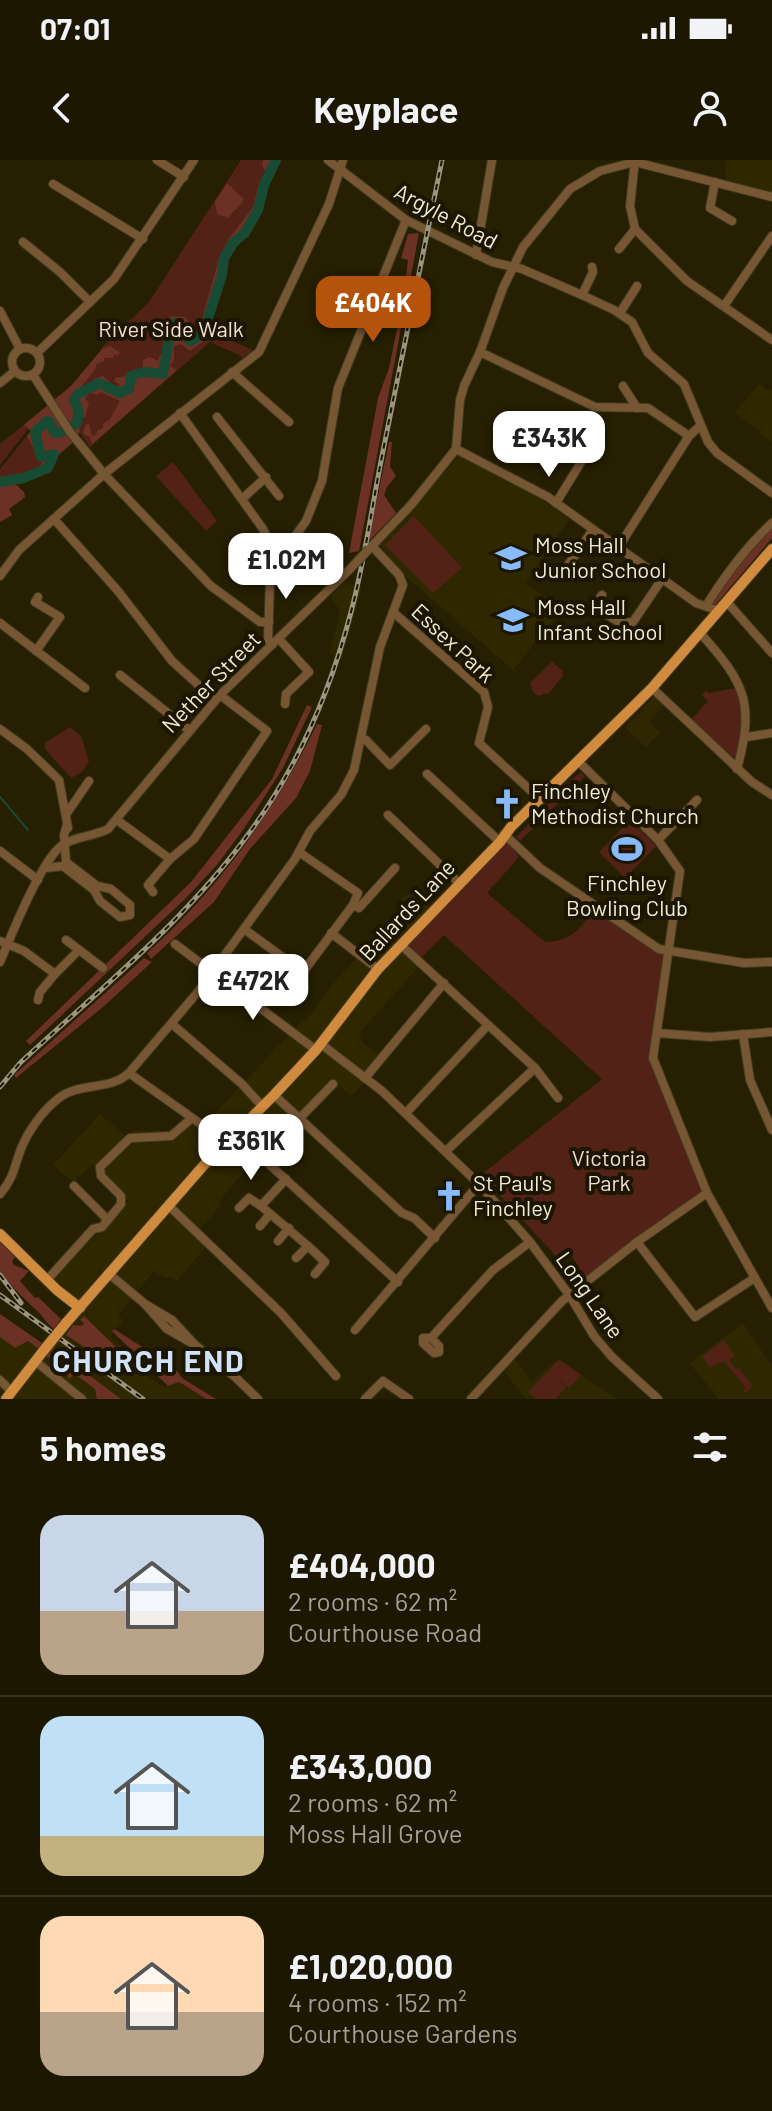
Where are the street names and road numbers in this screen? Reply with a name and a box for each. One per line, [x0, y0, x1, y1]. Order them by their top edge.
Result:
street label: Argyle Road [391, 177, 502, 253]
street label: Essex Park [407, 597, 500, 687]
street label: Nether Street [156, 625, 265, 737]
street label: Ballards Lane [353, 854, 460, 965]
street label: Long Lane [552, 1246, 630, 1343]

